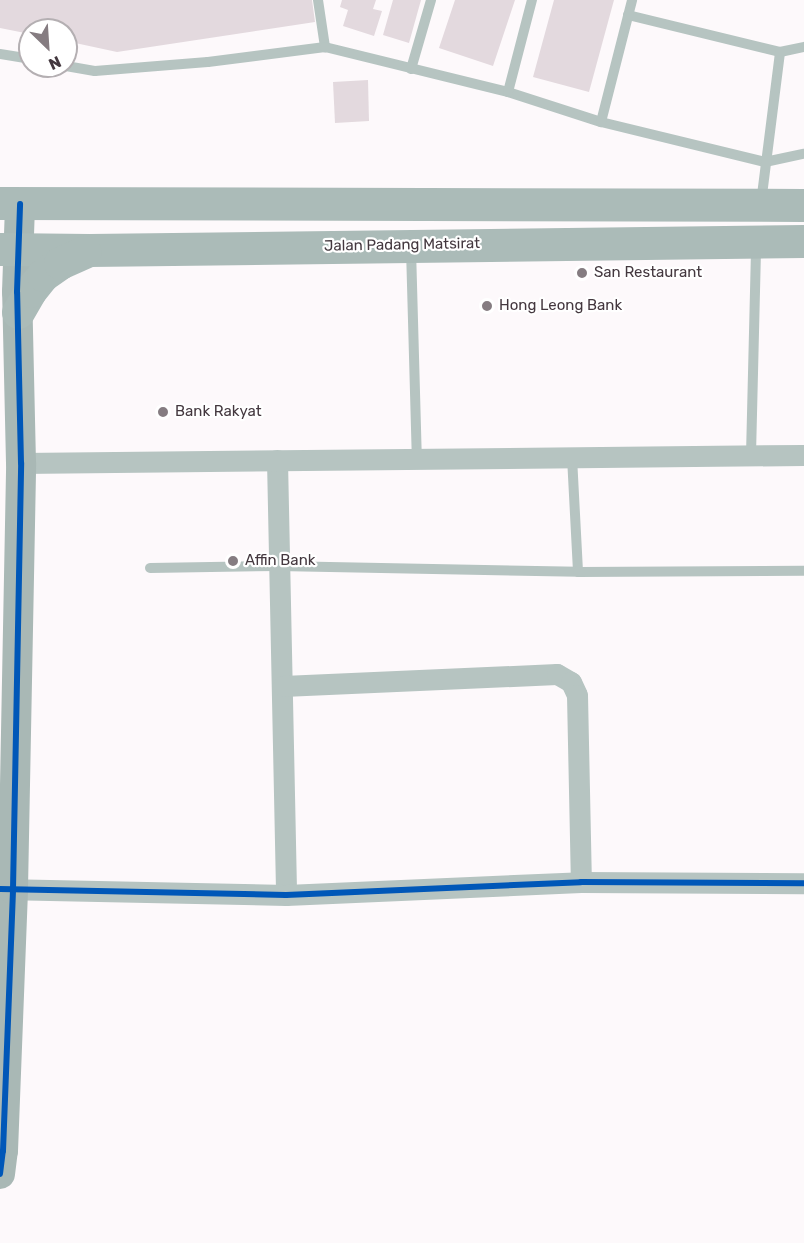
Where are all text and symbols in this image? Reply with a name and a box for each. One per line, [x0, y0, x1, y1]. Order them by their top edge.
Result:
north arrow [18, 18, 78, 78]
text: N [46, 52, 64, 74]
street label: Jalan Padang Matsirat [324, 235, 480, 255]
place label: San Restaurant [594, 264, 702, 282]
marker: San Restaurant [575, 266, 589, 280]
place label: Hong Leong Bank [499, 297, 622, 315]
marker: Hong Leong Bank [480, 299, 494, 313]
place label: Bank Rakyat [175, 403, 262, 421]
marker: Bank Rakyat [156, 405, 170, 419]
place label: Affin Bank [245, 552, 315, 570]
marker: Affin Bank [226, 554, 240, 568]

